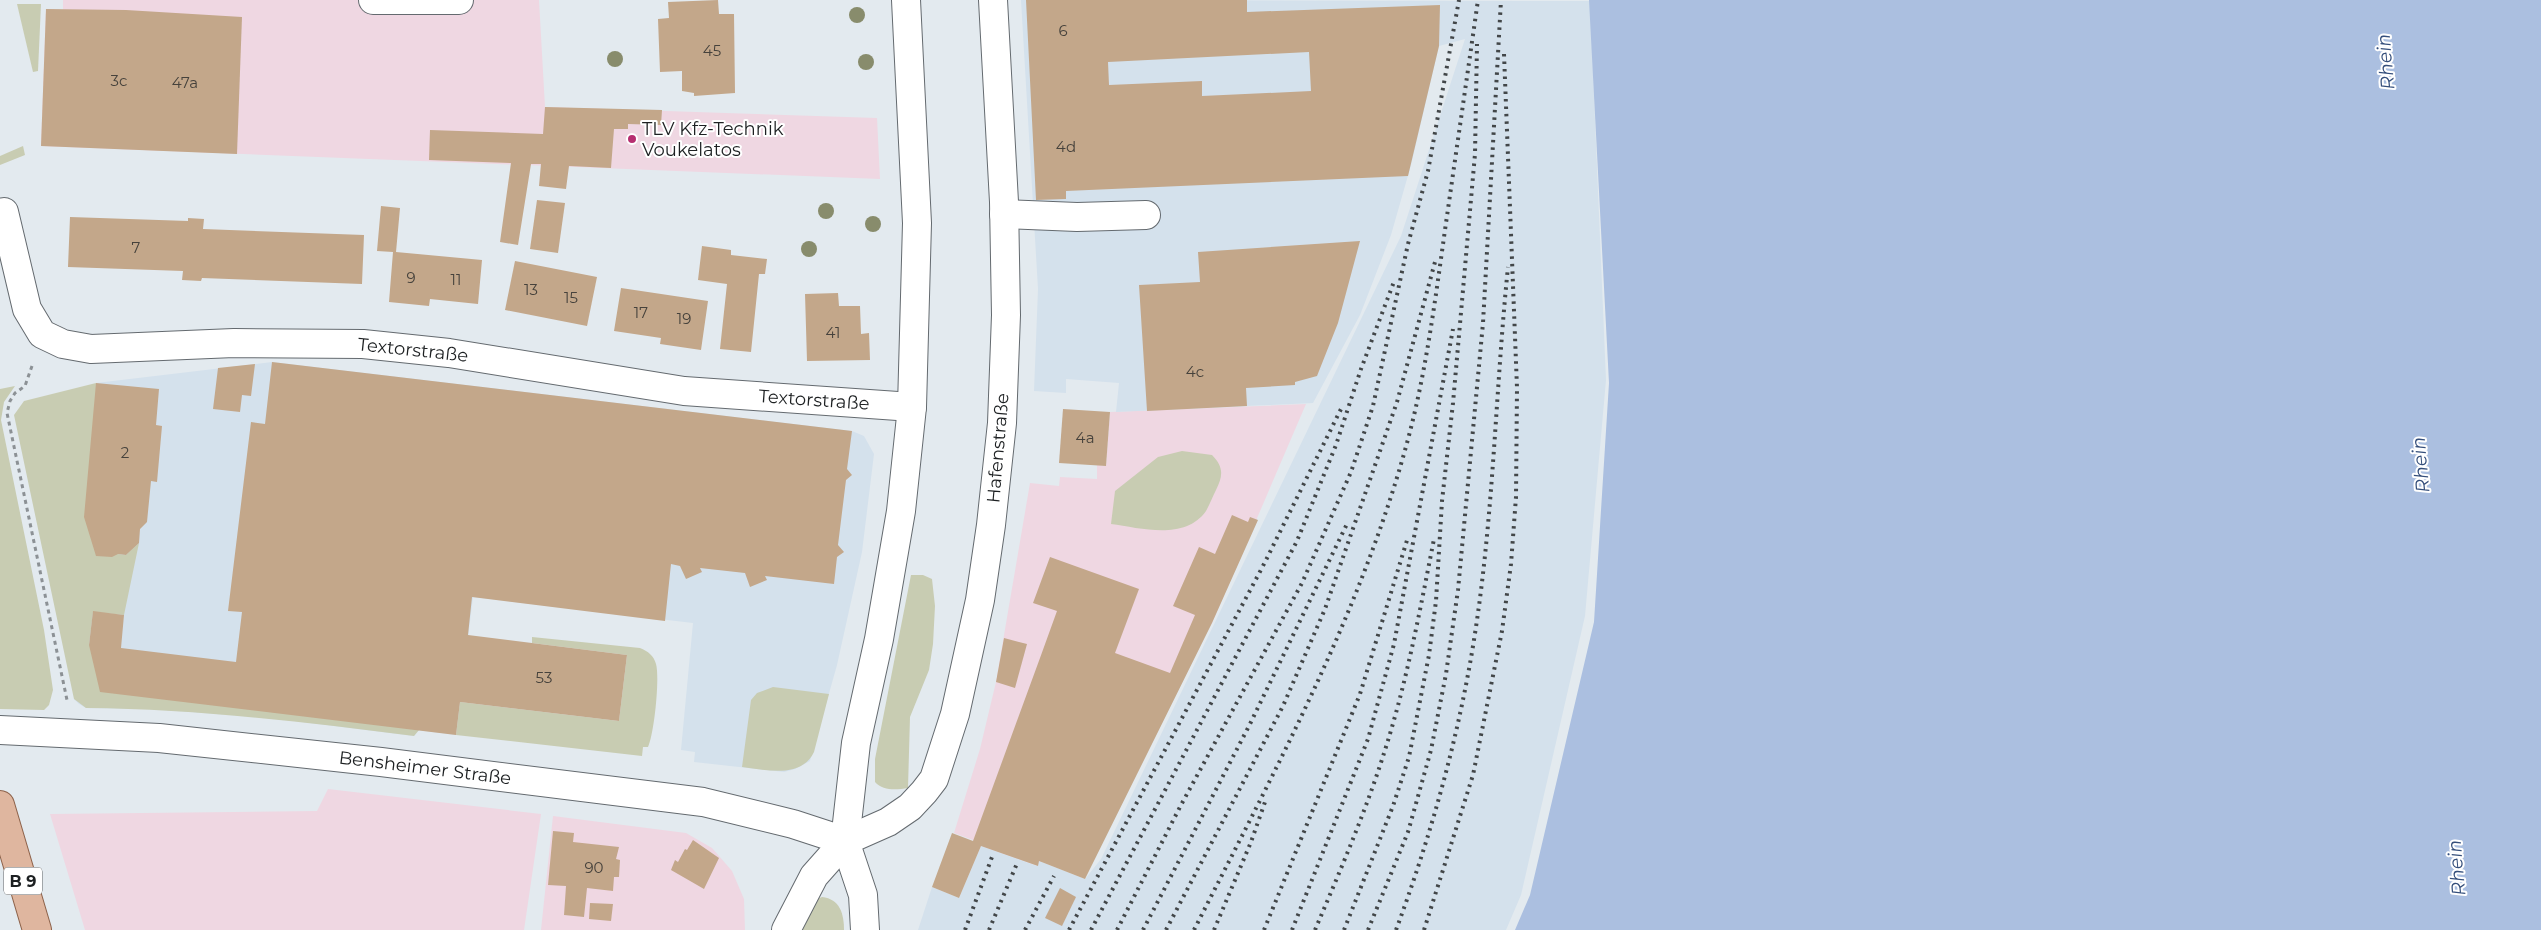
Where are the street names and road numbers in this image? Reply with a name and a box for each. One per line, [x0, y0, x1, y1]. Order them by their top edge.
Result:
street label: Textorstraße [357, 333, 470, 367]
street label: Textorstraße [758, 385, 870, 415]
street label: Hafenstraße [982, 392, 1014, 504]
street label: Bensheimer Straße [338, 747, 513, 790]
road number: B 9 [4, 868, 42, 894]

